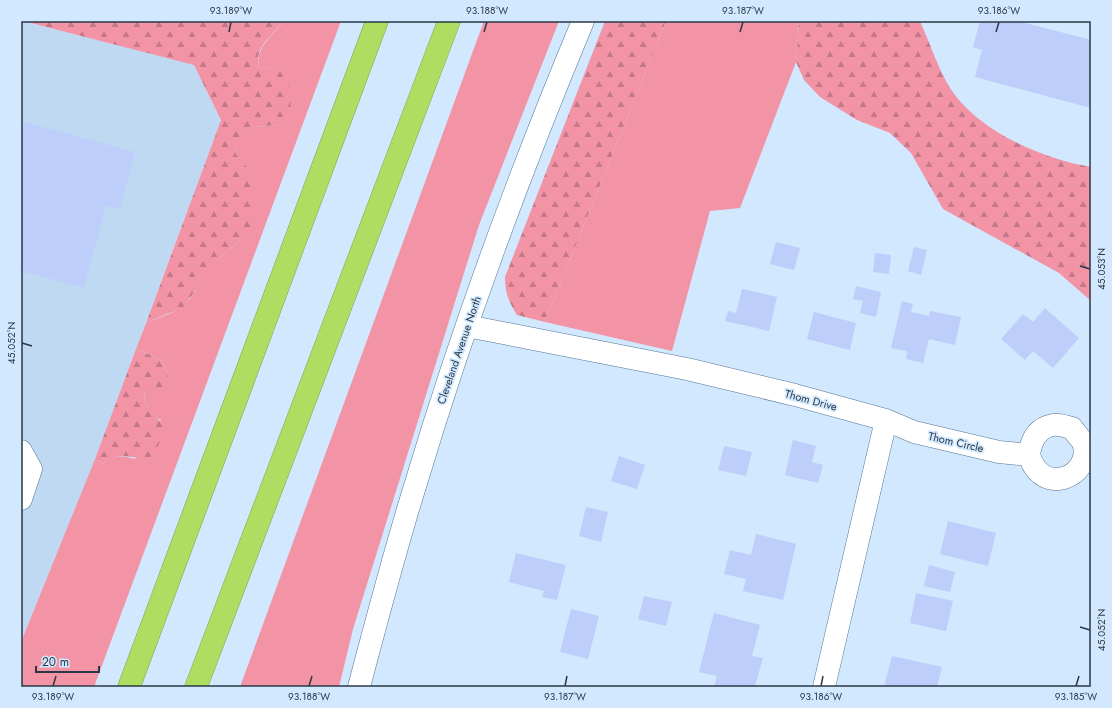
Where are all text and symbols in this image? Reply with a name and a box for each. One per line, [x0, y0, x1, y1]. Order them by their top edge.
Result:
text: 93.189°W [210, 3, 252, 18]
text: 93.188°W [466, 3, 508, 18]
text: 93.187°W [722, 3, 764, 18]
text: 93.186°W [978, 3, 1020, 18]
text: 45.053°N [1094, 248, 1109, 290]
street label: Cleveland Avenue North [433, 294, 485, 406]
text: 45.052°N [4, 322, 19, 364]
street label: Thom Drive [783, 385, 839, 415]
street label: Thom Circle [927, 428, 986, 456]
text: 45.052°N [1094, 609, 1109, 651]
scale bar [36, 648, 99, 674]
text: 20 m [42, 653, 69, 671]
text: 93.189°W [32, 689, 74, 704]
text: 93.188°W [288, 689, 330, 704]
text: 93.187°W [544, 689, 586, 704]
text: 93.186°W [800, 689, 842, 704]
text: 93.185°W [1055, 689, 1097, 704]

